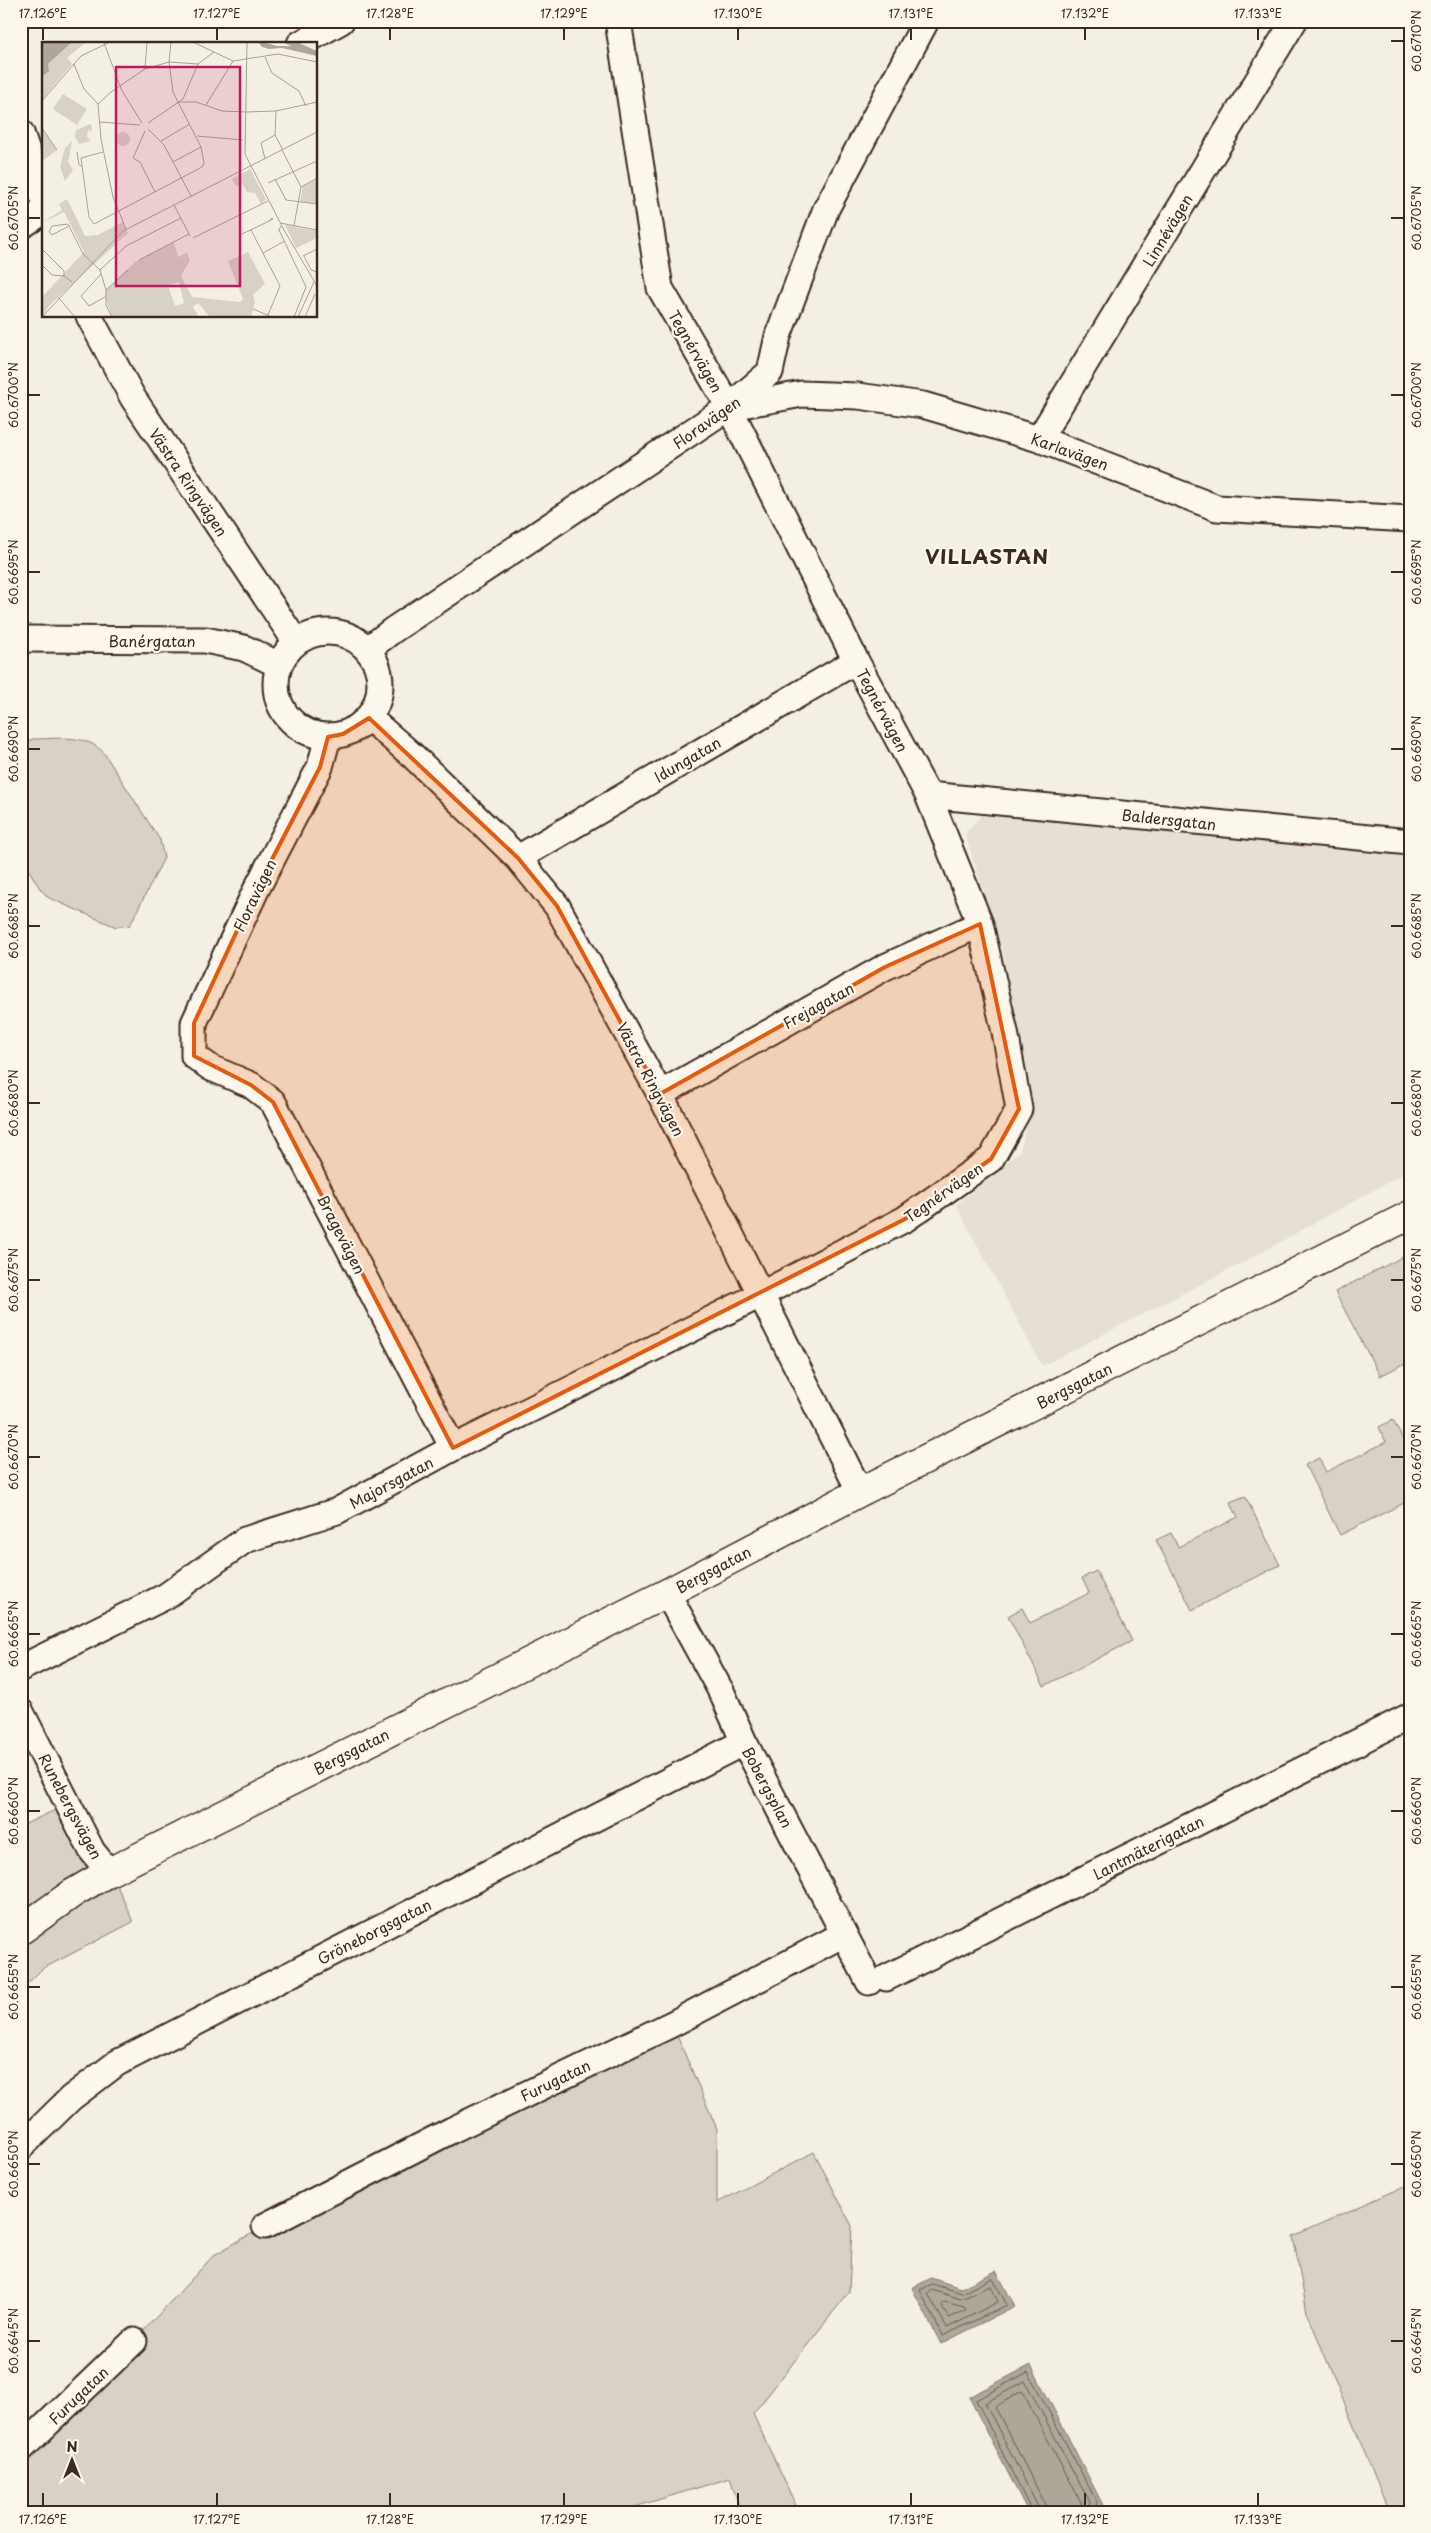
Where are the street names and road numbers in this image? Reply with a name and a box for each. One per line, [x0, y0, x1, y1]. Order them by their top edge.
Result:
street label: Linnévägen [1136, 189, 1198, 271]
street label: Tegnérvägen [663, 306, 729, 396]
street label: Floravägen [667, 390, 745, 454]
street label: Västra Ringvägen [144, 423, 234, 541]
street label: Karlavägen [1028, 426, 1112, 476]
street label: Banérgatan [109, 629, 195, 652]
street label: Tegnérvägen [851, 664, 915, 756]
street label: Idungatan [649, 731, 725, 787]
street label: Baldersgatan [1121, 803, 1217, 835]
street label: Floravägen [226, 855, 282, 935]
street label: Frejagatan [778, 976, 858, 1034]
street label: Västra Ringvägen [611, 1018, 691, 1140]
street label: Tegnérvägen [899, 1156, 987, 1228]
street label: Bragevägen [312, 1190, 372, 1278]
street label: Bergsgatan [1032, 1356, 1116, 1414]
street label: Majorsgatan [345, 1450, 437, 1514]
street label: Bergsgatan [671, 1540, 755, 1598]
street label: Bergsgatan [309, 1722, 393, 1780]
street label: Bobergsplan [737, 1742, 799, 1832]
street label: Runebergsvägen [33, 1749, 109, 1863]
street label: Lantmäterigatan [1089, 1809, 1207, 1885]
street label: Gröneborgsgatan [313, 1892, 435, 1970]
street label: Furugatan [516, 2053, 594, 2107]
street label: Furugatan [43, 2361, 113, 2429]

